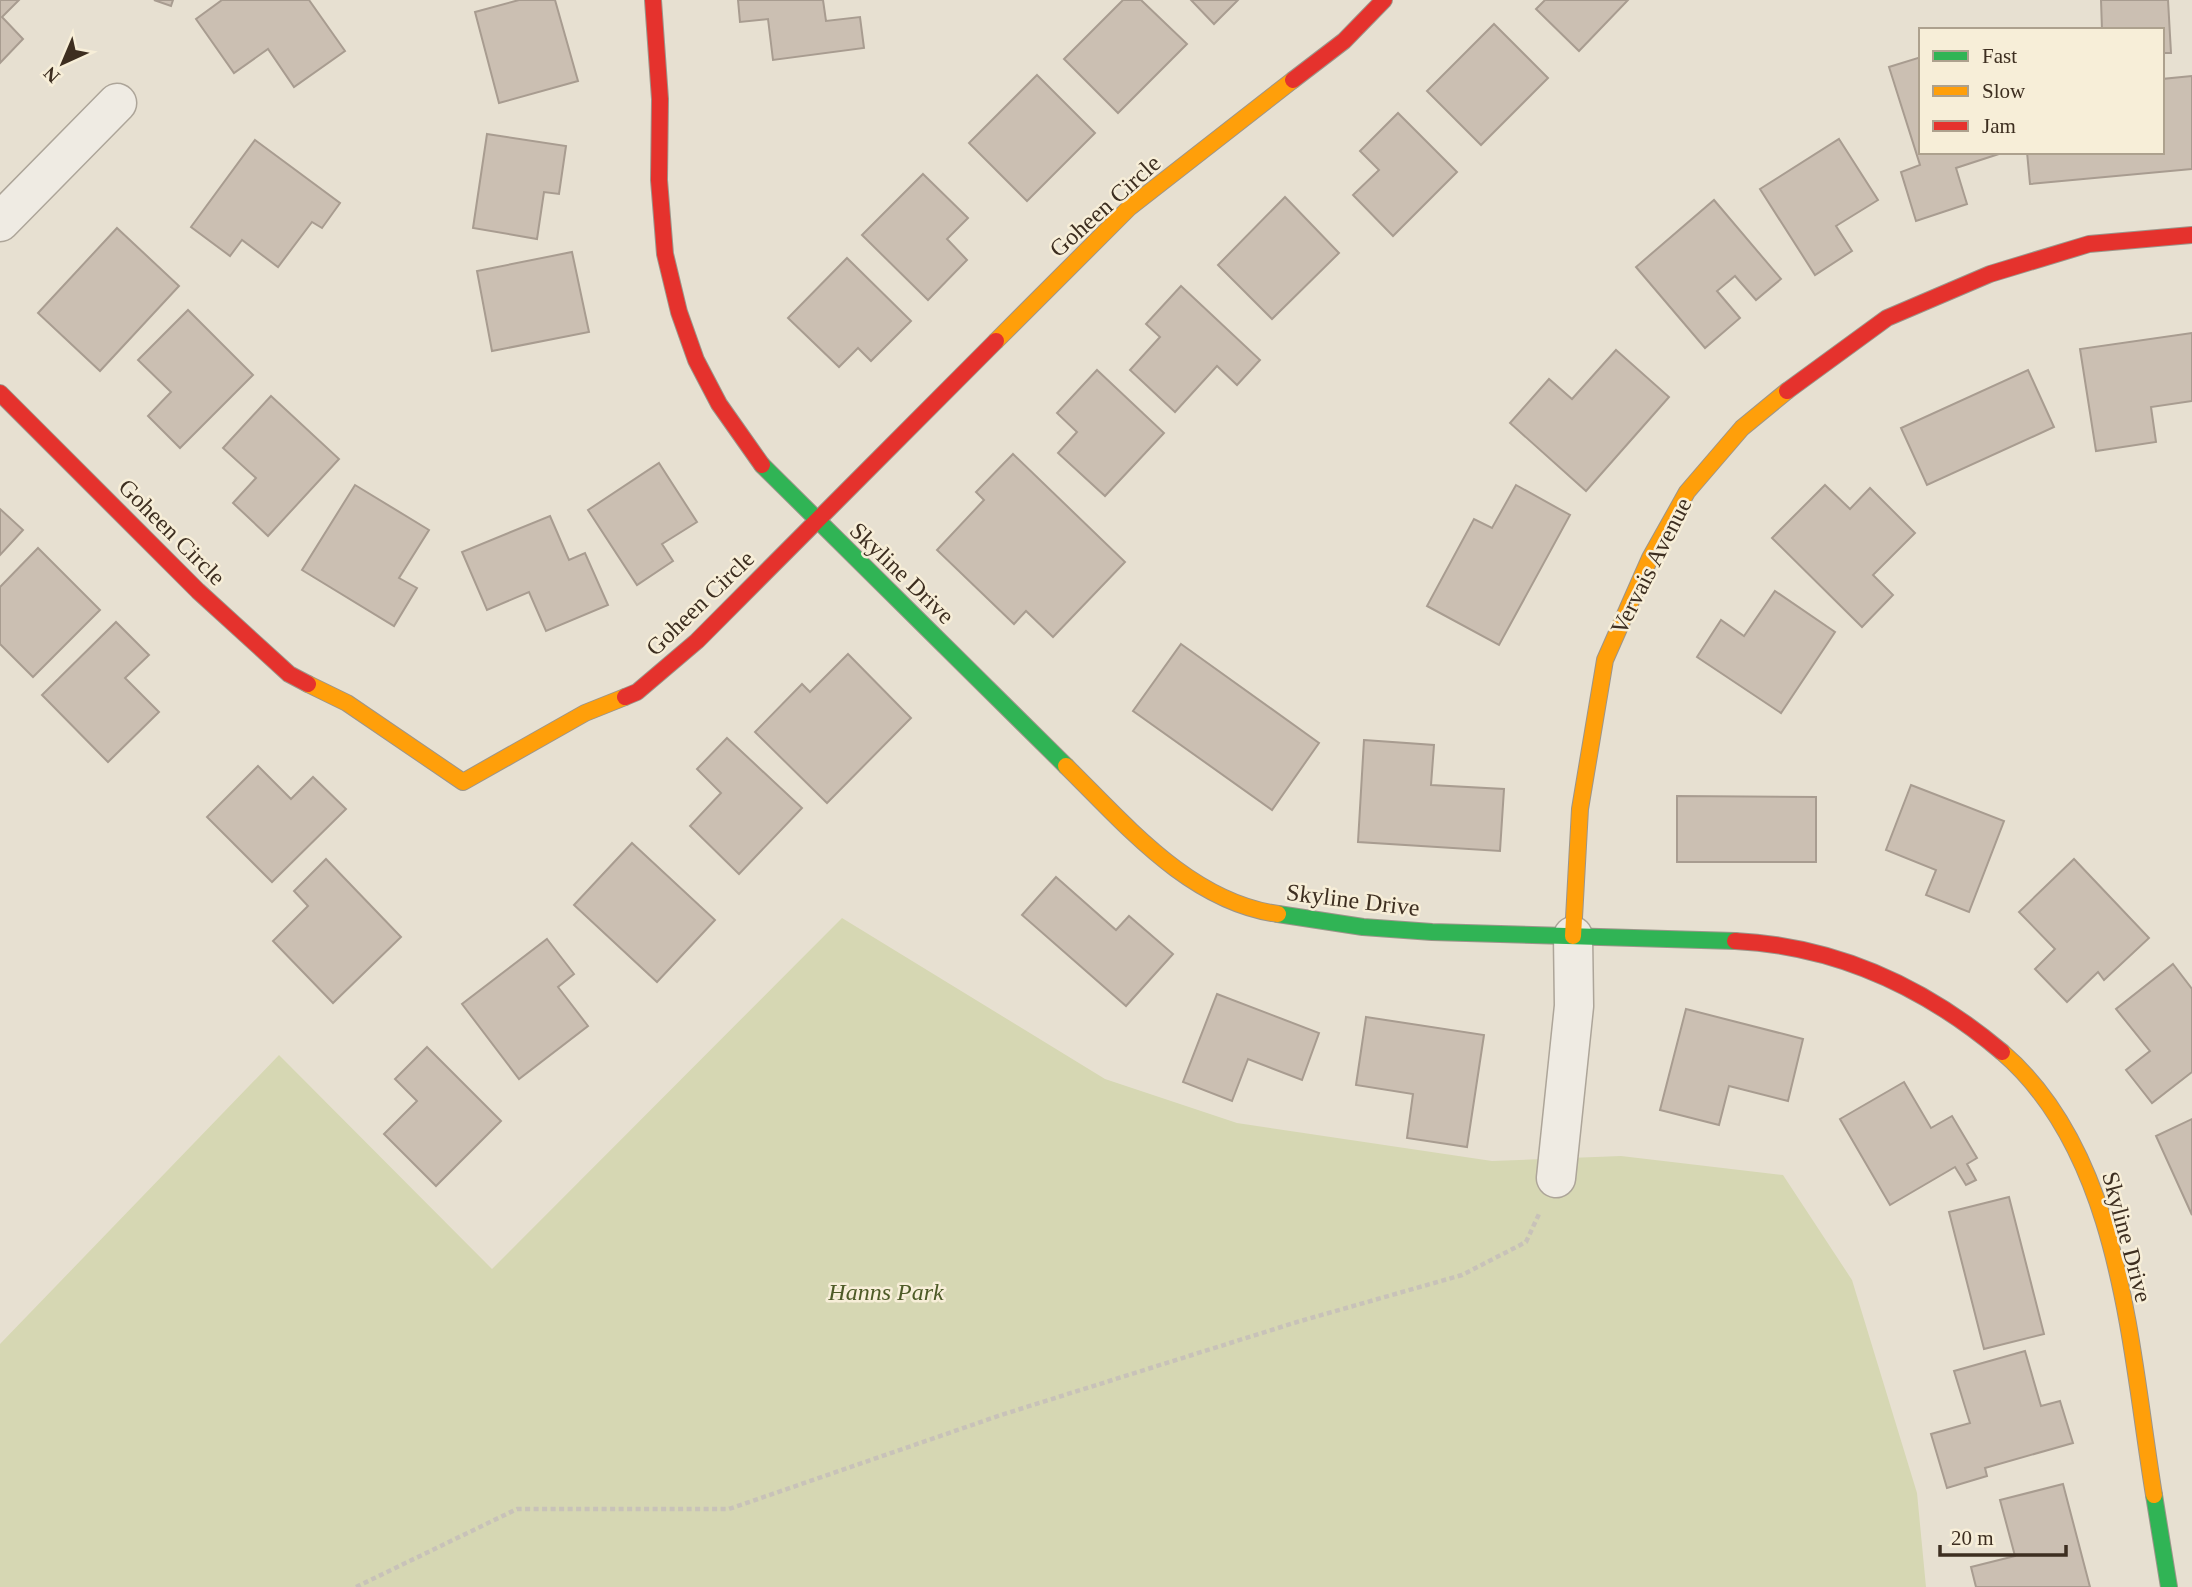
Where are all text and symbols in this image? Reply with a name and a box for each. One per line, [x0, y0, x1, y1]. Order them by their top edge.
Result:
north arrow [28, 28, 98, 98]
legend [1919, 28, 2164, 154]
text: Fast [1982, 44, 2017, 68]
text: N [39, 62, 64, 87]
text: Slow [1982, 79, 2026, 103]
text: Jam [1982, 114, 2016, 138]
street label: Goheen Circle [1045, 150, 1165, 262]
street label: Goheen Circle [114, 474, 230, 590]
street label: Vervais Avenue [1605, 493, 1697, 639]
street label: Skyline Drive [845, 517, 959, 629]
street label: Goheen Circle [641, 545, 759, 661]
street label: Skyline Drive [1285, 879, 1421, 921]
street label: Skyline Drive [2097, 1169, 2157, 1305]
park label: Hanns Park [827, 1279, 944, 1305]
scale bar [1940, 1514, 2066, 1558]
text: 20 m [1951, 1526, 1994, 1550]

